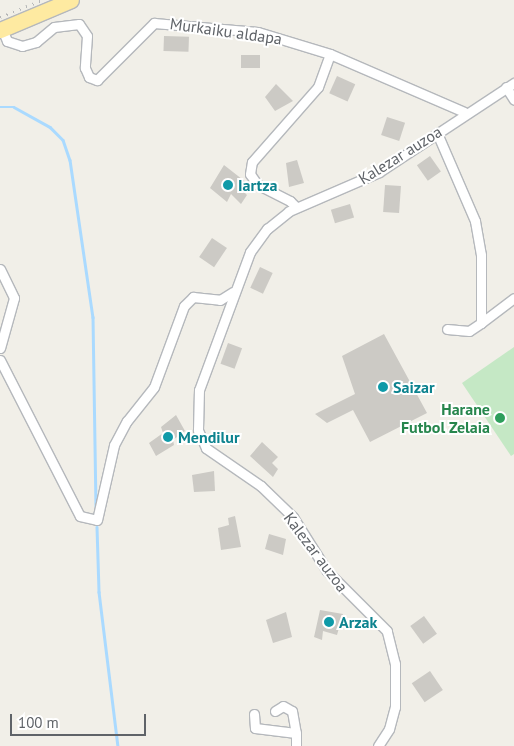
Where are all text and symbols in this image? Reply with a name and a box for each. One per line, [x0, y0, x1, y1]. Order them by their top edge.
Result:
street label: Murkaiku aldapa [169, 14, 283, 48]
street label: Kalezar auzoa [355, 122, 445, 188]
place label: Iartza [238, 175, 277, 195]
marker: Iartza [222, 179, 234, 191]
place label: Saizar [393, 377, 435, 397]
marker: Saizar [377, 381, 389, 393]
place label: Harane Futbol Zelaia [401, 399, 490, 437]
marker: Harane Futbol Zelaia [494, 412, 506, 424]
place label: Mendilur [178, 427, 240, 447]
marker: Mendilur [162, 431, 174, 443]
street label: Kalezar auzoa [280, 508, 352, 596]
place label: Arzak [339, 612, 377, 632]
marker: Arzak [323, 616, 335, 628]
scale bar [12, 704, 149, 736]
text: 100 m [18, 713, 59, 732]

